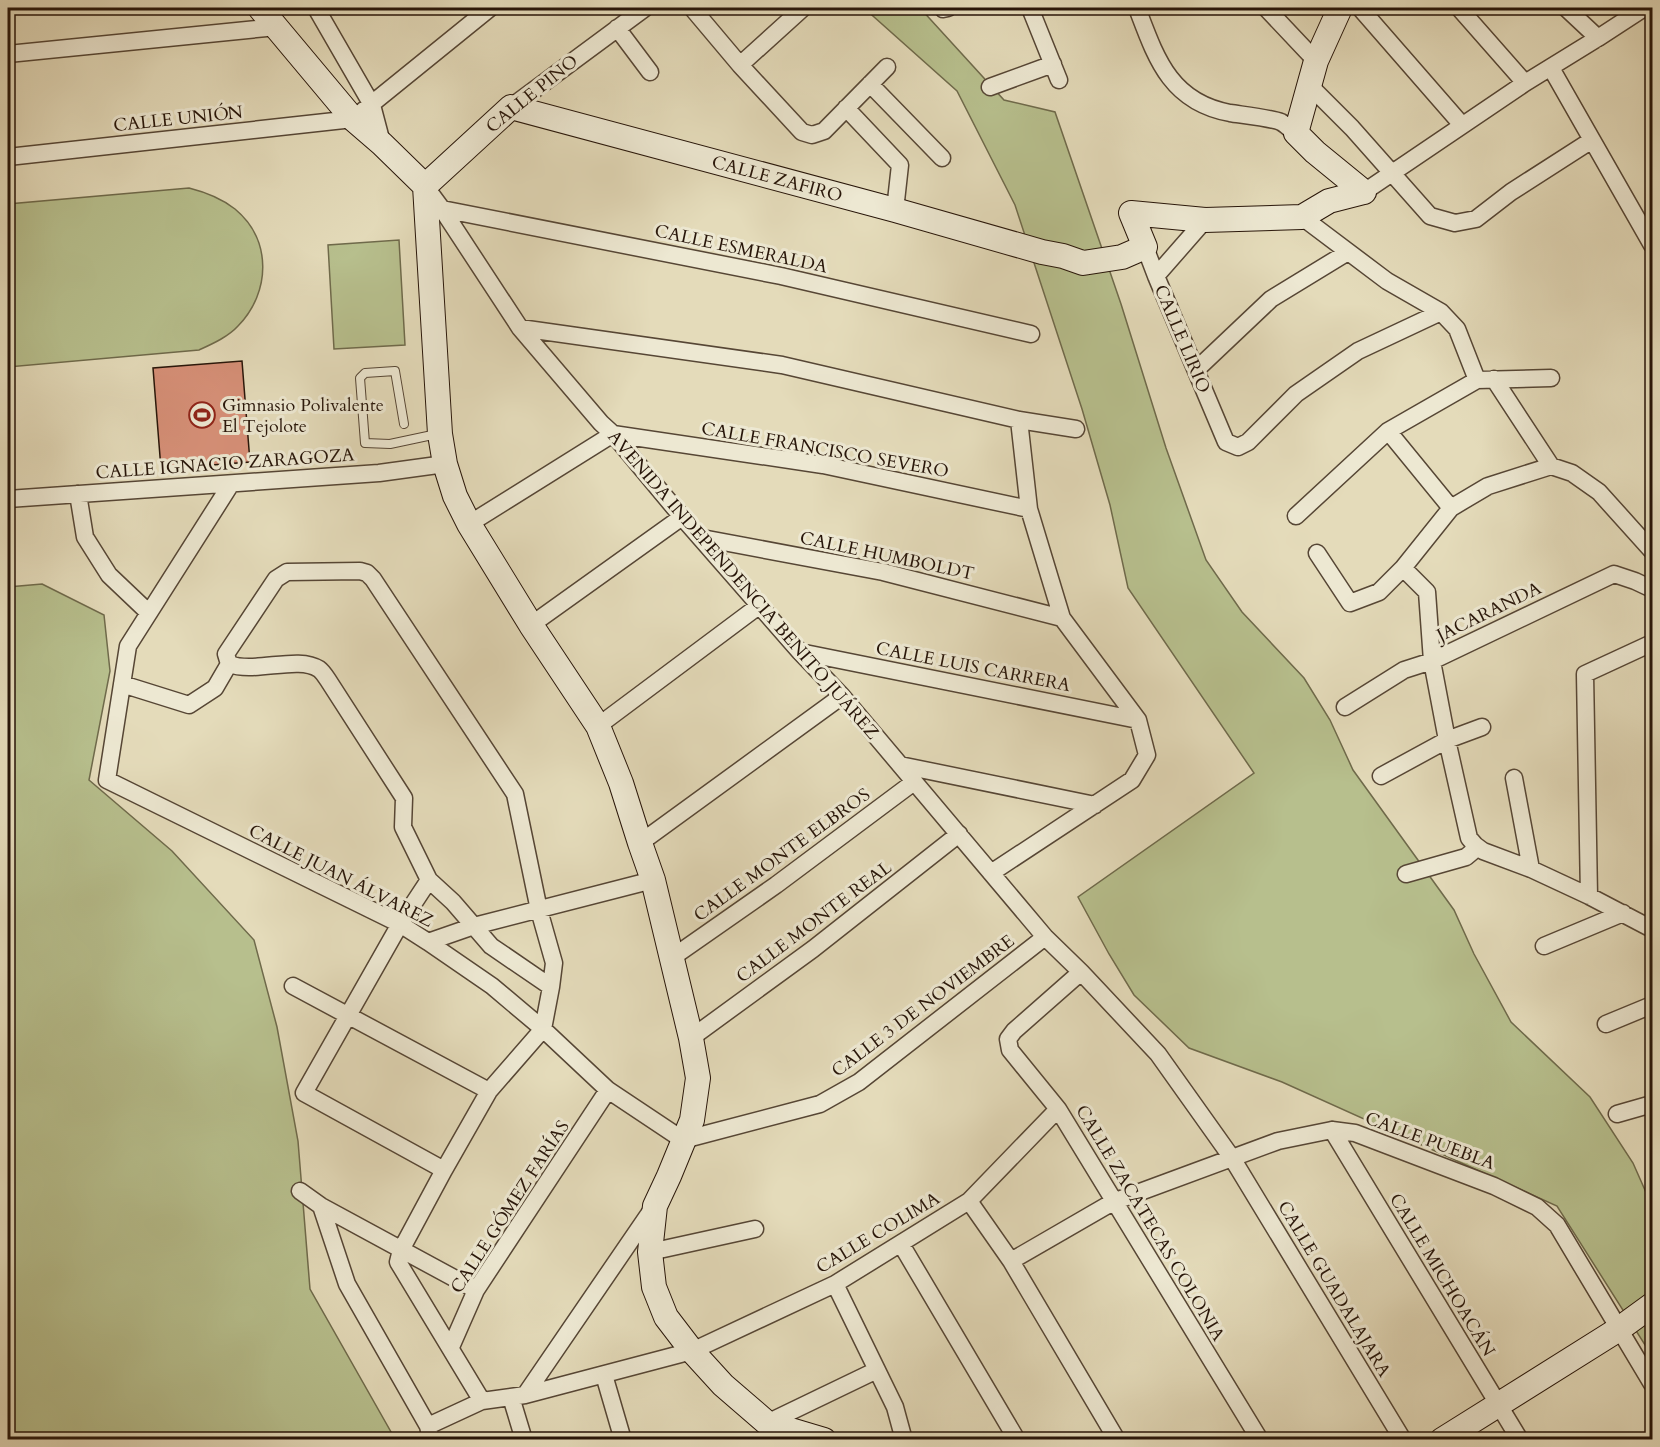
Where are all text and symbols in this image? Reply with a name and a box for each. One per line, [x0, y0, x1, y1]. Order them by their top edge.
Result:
street label: CALLE PINO [481, 49, 583, 139]
street label: CALLE UNIÓN [112, 100, 245, 138]
street label: CALLE ZAFIRO [709, 150, 845, 208]
street label: CALLE ESMERALDA [652, 218, 830, 280]
street label: CALLE LIRIO [1148, 281, 1216, 397]
place label: Gimnasio Polivalente El Tejolote [222, 393, 384, 439]
sports icon: Gimnasio Polivalente El Tejolote [187, 400, 217, 430]
street label: CALLE FRANCISCO SEVERO [699, 416, 951, 484]
street label: AVENIDA INDEPENDENCIA BENITO JUÁREZ [602, 425, 884, 745]
street label: CALLE IGNACIO ZARAGOZA [95, 442, 355, 486]
street label: CALLE HUMBOLDT [798, 525, 976, 587]
street label: JACARANDA [1430, 576, 1546, 649]
street label: CALLE LUIS CARRERA [874, 636, 1073, 698]
street label: CALLE MONTE ELBROS [689, 782, 875, 928]
street label: CALLE JUAN ÁLVAREZ [244, 819, 438, 933]
street label: CALLE MONTE REAL [731, 855, 897, 989]
street label: CALLE 3 DE NOVIEMBRE [826, 929, 1020, 1083]
street label: CALLE ZACATECAS COLONIA [1069, 1100, 1231, 1346]
street label: CALLE PUEBLA [1362, 1106, 1499, 1176]
street label: CALLE GÓMEZ FARÍAS [445, 1116, 575, 1298]
street label: CALLE COLIMA [811, 1186, 945, 1280]
street label: CALLE MICHOACÁN [1383, 1189, 1501, 1362]
street label: CALLE GUADALAJARA [1271, 1196, 1397, 1382]

